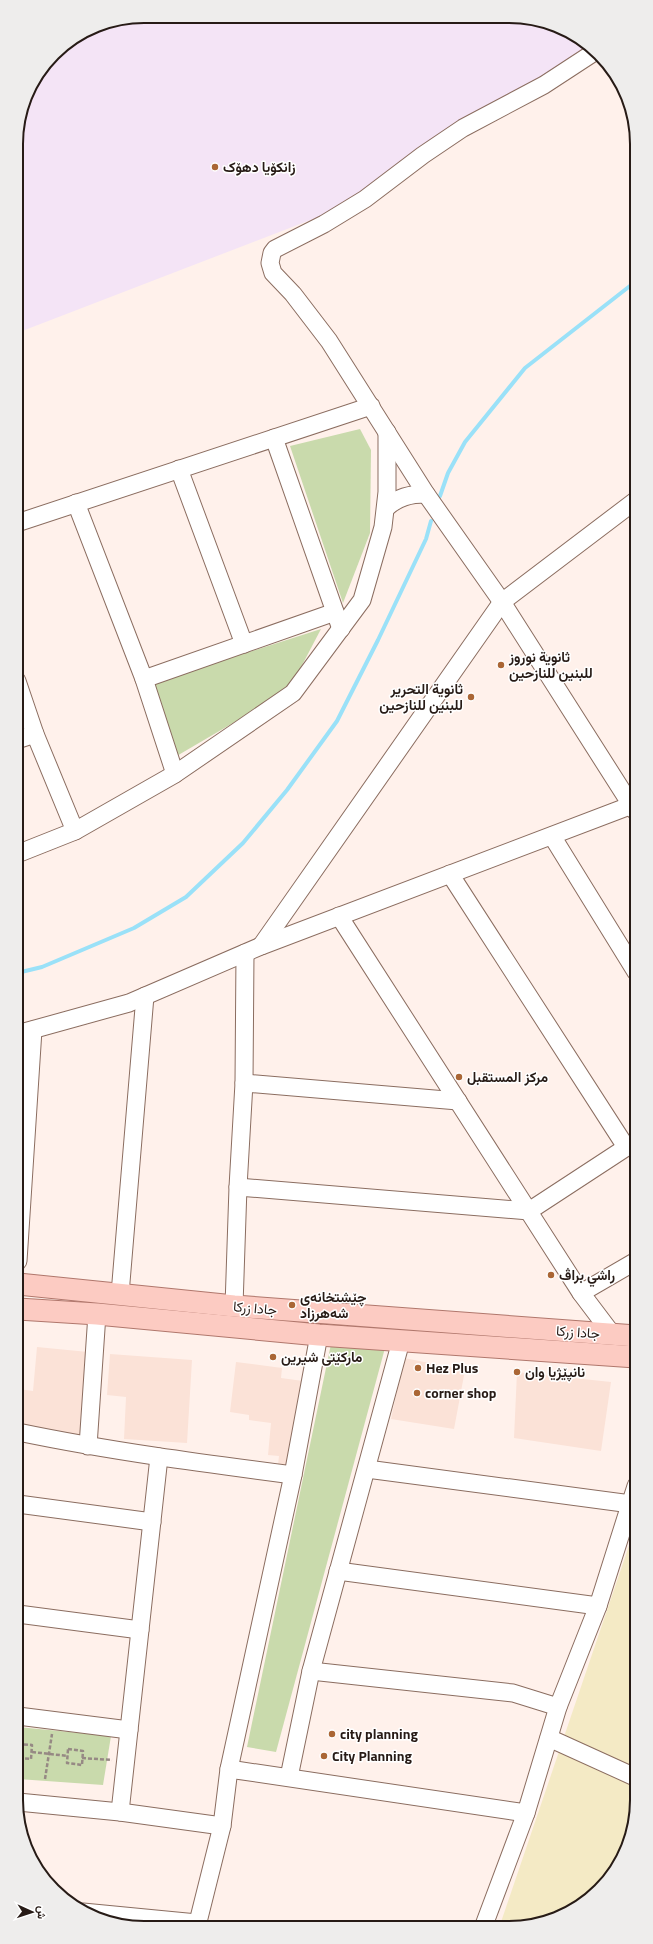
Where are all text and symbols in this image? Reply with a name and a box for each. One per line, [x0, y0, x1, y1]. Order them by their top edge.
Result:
place label: زانکۆیا دهۆک [223, 156, 295, 177]
marker: زانکۆیا دهۆک [210, 162, 220, 172]
place label: ثانوية نوروز للبنين للنازحين [508, 646, 593, 683]
marker: ثانوية نوروز للبنين للنازحين [496, 660, 506, 670]
place label: ثانوية التحرير للبنين للنازحين [379, 678, 463, 715]
marker: ثانوية التحرير للبنين للنازحين [466, 692, 476, 702]
place label: مركز المستقبل [467, 1066, 549, 1087]
marker: مركز المستقبل [454, 1072, 464, 1082]
place label: راشي براڤ [559, 1264, 615, 1287]
marker: راشي براڤ [546, 1270, 556, 1280]
place label: چێشتخانەی شەهرزاد [300, 1286, 367, 1323]
street label: جادا زرکا [232, 1295, 278, 1320]
marker: چێشتخانەی شەهرزاد [287, 1300, 297, 1310]
street label: جادا زرکا [555, 1319, 601, 1344]
place label: مارکێتی شیرین [281, 1346, 363, 1367]
marker: مارکێتی شیرین [268, 1352, 278, 1362]
place label: Hez Plus [426, 1357, 479, 1378]
place label: نانپێژیا وان [525, 1361, 585, 1382]
marker: Hez Plus [413, 1363, 423, 1373]
marker: نانپێژیا وان [512, 1367, 522, 1377]
place label: corner shop [425, 1382, 497, 1403]
marker: corner shop [412, 1388, 422, 1398]
place label: city planning [340, 1723, 418, 1744]
marker: city planning [327, 1729, 337, 1739]
place label: City Planning [332, 1745, 412, 1766]
marker: City Planning [319, 1751, 329, 1761]
north arrow [12, 1892, 52, 1932]
text: ش [34, 1906, 50, 1920]

